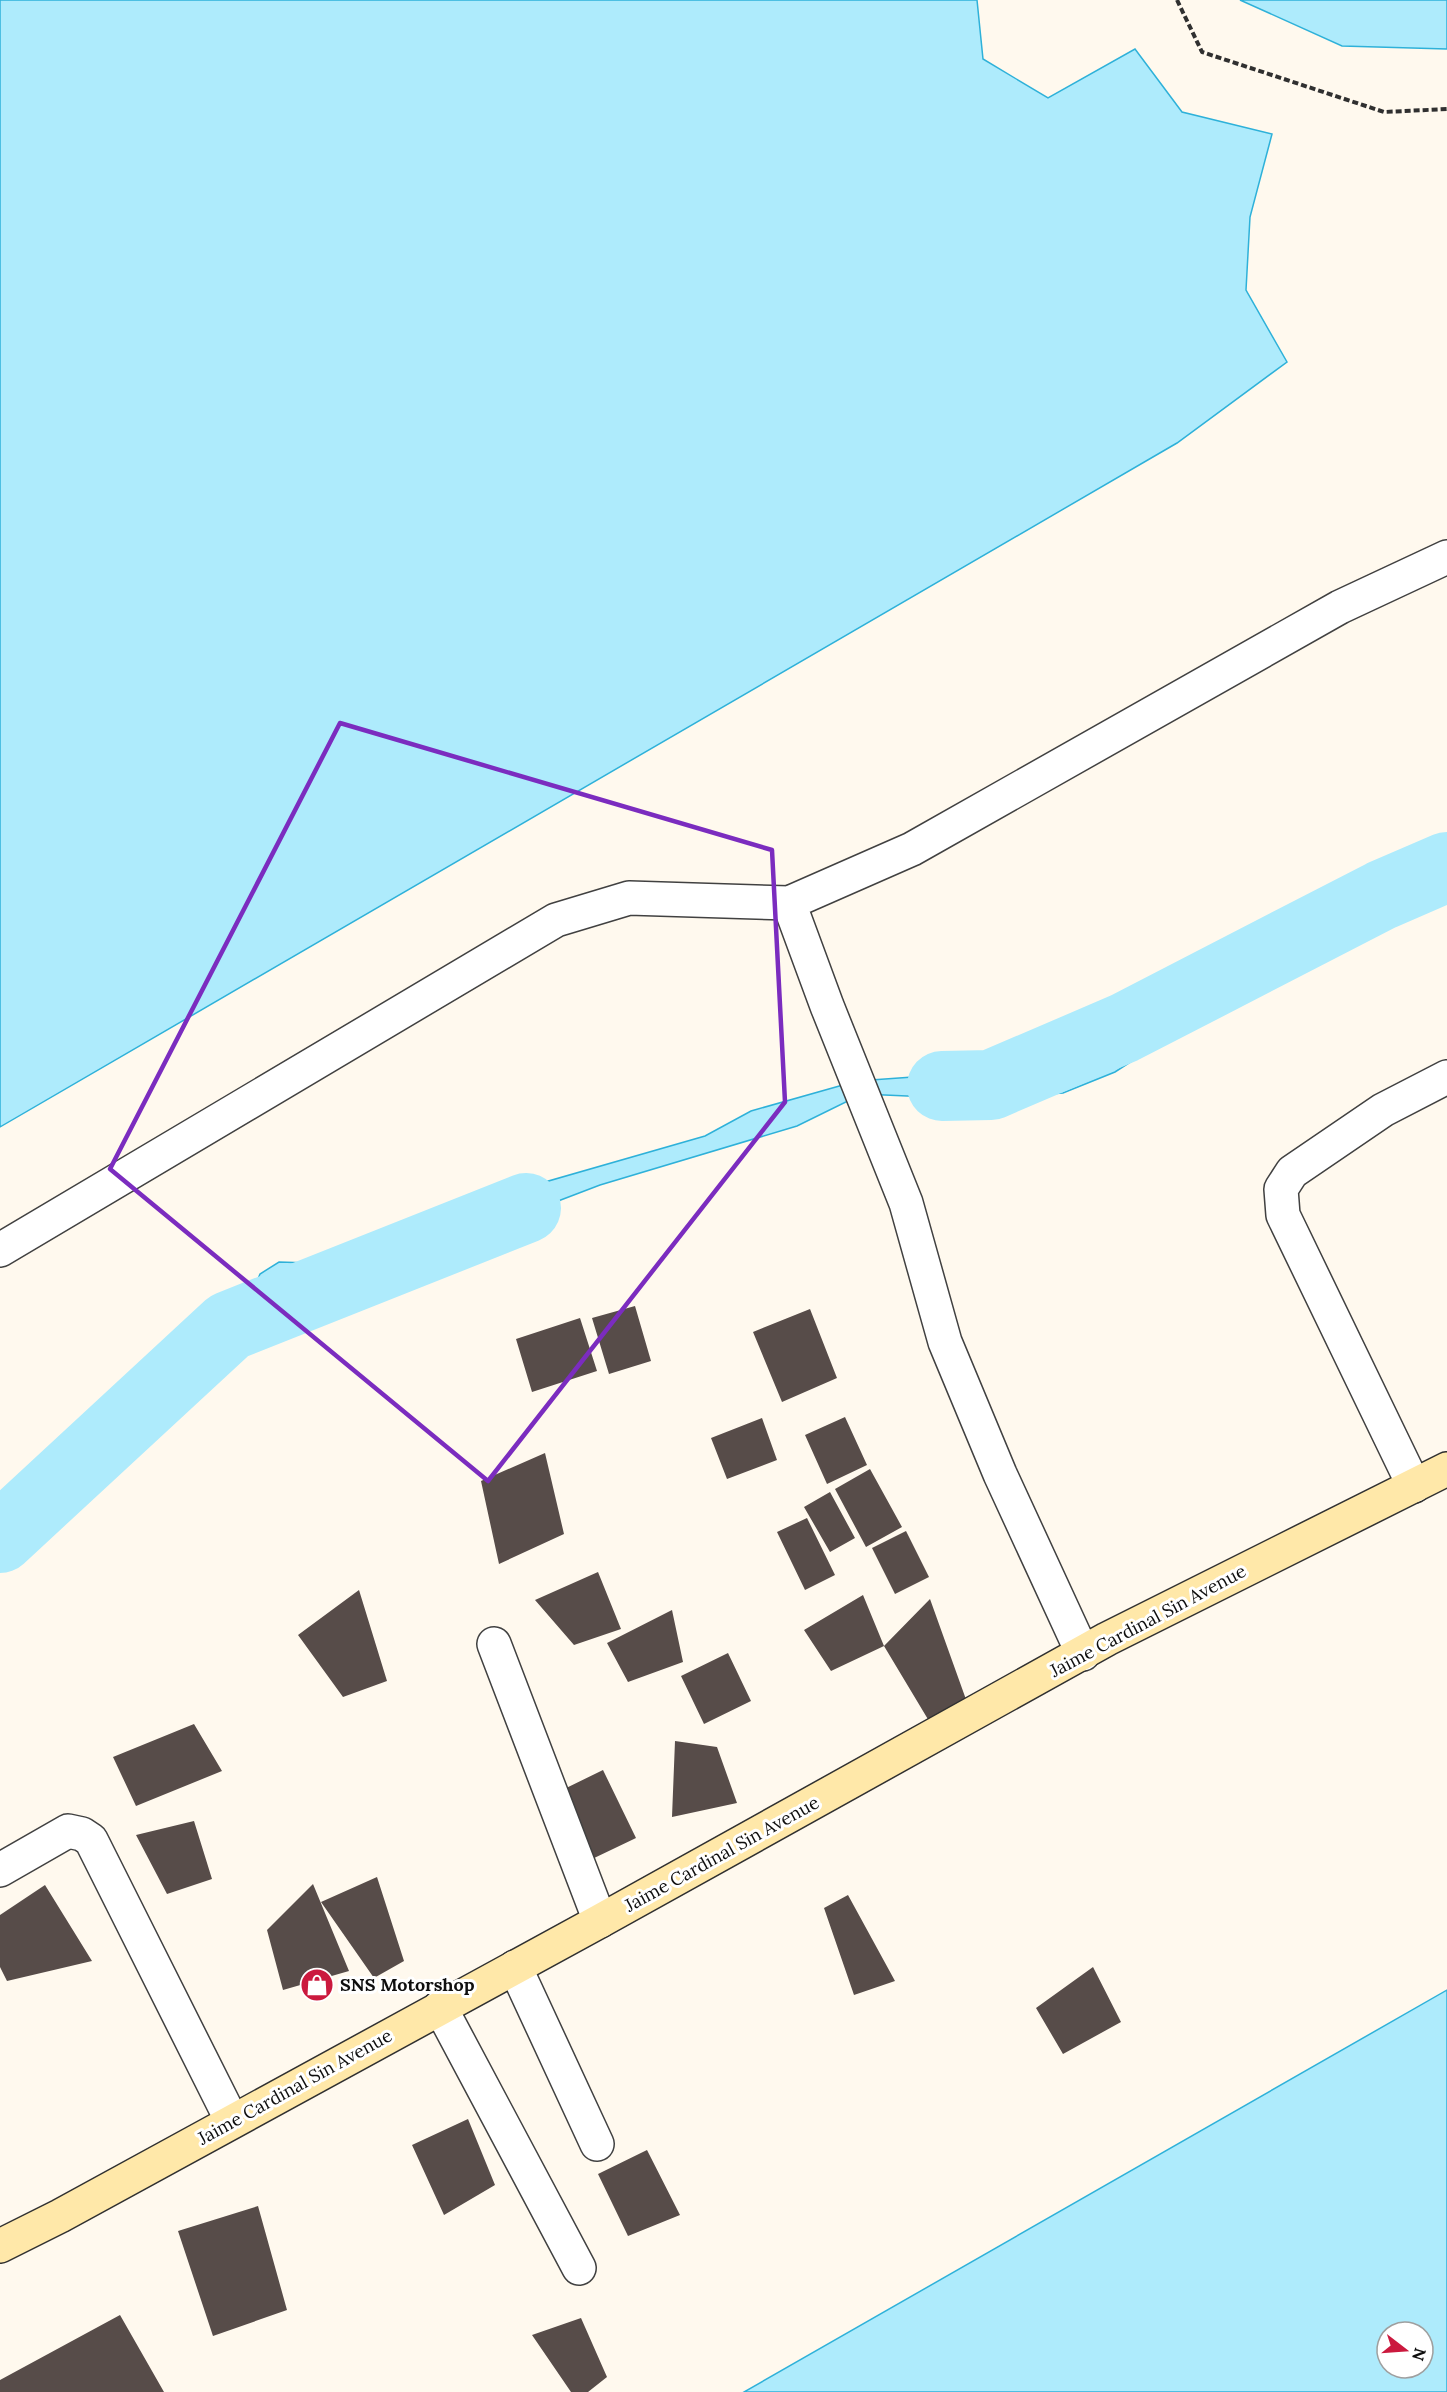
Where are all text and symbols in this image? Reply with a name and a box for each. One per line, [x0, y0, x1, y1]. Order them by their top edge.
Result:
street label: Jaime Cardinal Sin Avenue [1045, 1559, 1250, 1682]
street label: Jaime Cardinal Sin Avenue [620, 1790, 823, 1917]
shop icon: SNS Motorshop [299, 1967, 335, 2003]
place label: SNS Motorshop [340, 1973, 475, 1996]
street label: Jaime Cardinal Sin Avenue [193, 2023, 396, 2150]
north arrow [1375, 2320, 1435, 2380]
text: N [1408, 2346, 1431, 2363]

